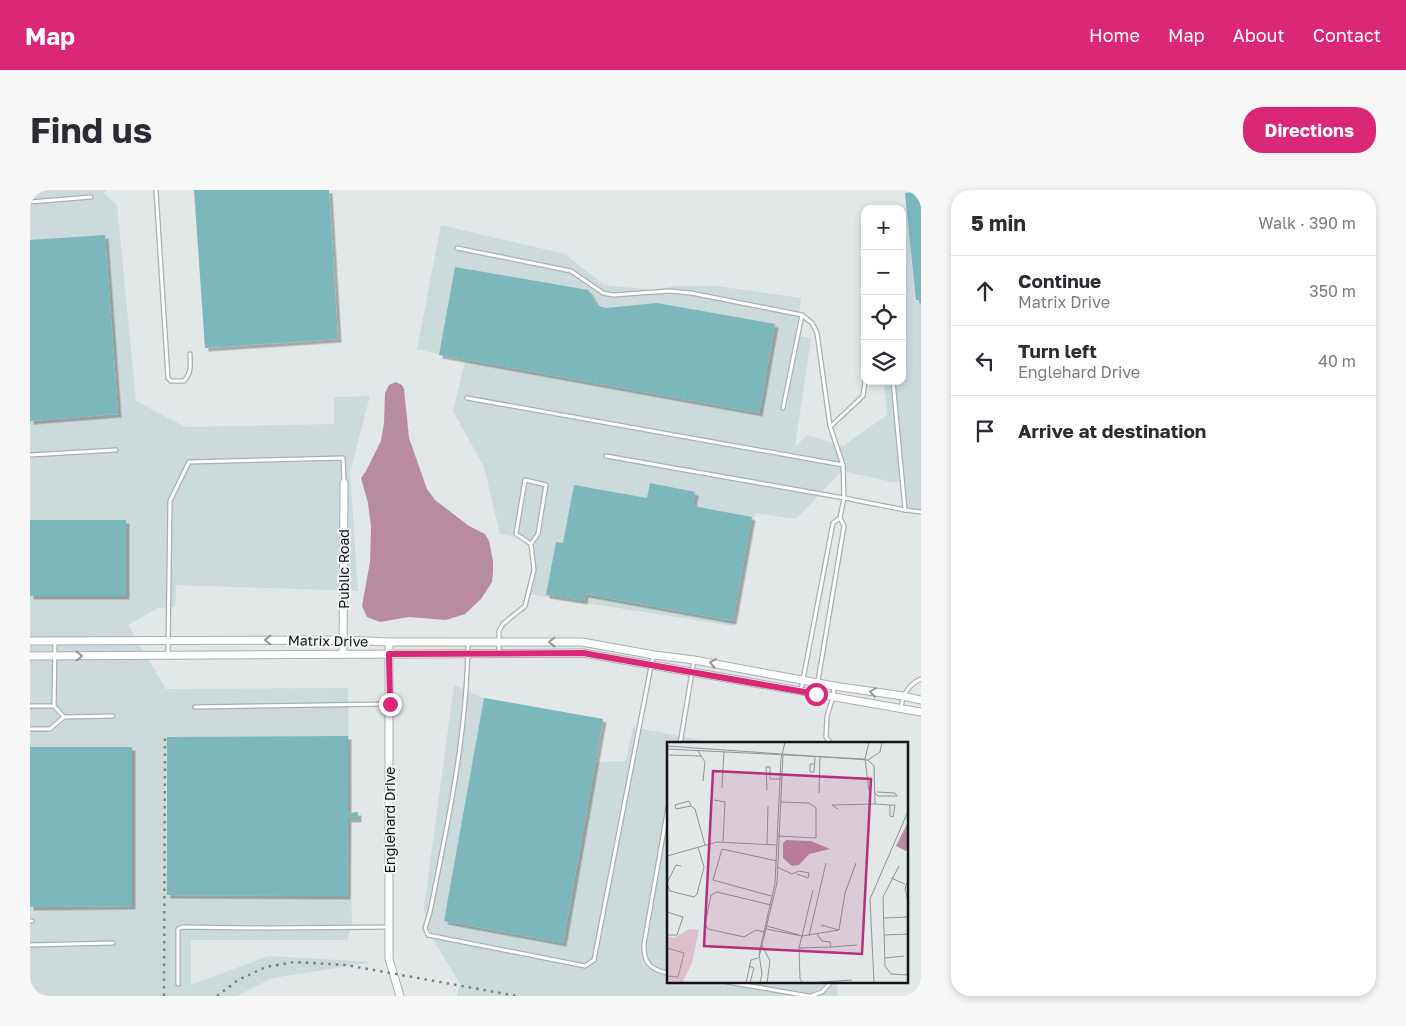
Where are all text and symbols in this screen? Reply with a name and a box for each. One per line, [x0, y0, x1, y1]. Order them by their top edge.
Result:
text: Map [25, 21, 75, 50]
text: Home [1089, 24, 1140, 46]
text: Map [1168, 24, 1205, 46]
text: About [1233, 24, 1285, 46]
text: Contact [1313, 24, 1381, 46]
button: Directions [1243, 107, 1376, 153]
text: Find us [30, 109, 152, 151]
map controls [861, 205, 906, 385]
button: + [861, 205, 906, 250]
text: 5 min [971, 210, 1026, 236]
text: Walk · 390 m [1258, 213, 1356, 233]
button: − [861, 250, 906, 295]
text: Continue [1018, 269, 1101, 292]
icon: ahead [971, 277, 999, 305]
text: 350 m [1309, 281, 1356, 301]
text: Matrix Drive [1018, 292, 1110, 312]
button: locate [861, 295, 906, 340]
text: Turn left [1018, 339, 1097, 362]
button: layers [861, 340, 906, 385]
icon: left [971, 347, 999, 375]
text: 40 m [1318, 351, 1356, 371]
text: Englehard Drive [1018, 362, 1140, 382]
icon: arrive [971, 417, 999, 445]
text: Arrive at destination [1018, 419, 1206, 442]
street label: Public Road [335, 529, 352, 609]
street label: Matrix Drive [288, 631, 368, 650]
one-way arrow [263, 635, 271, 645]
one-way arrow [548, 637, 556, 647]
one-way arrow [75, 651, 83, 661]
one-way arrow [709, 659, 718, 669]
route start [805, 683, 828, 706]
one-way arrow [869, 687, 877, 697]
route end [379, 693, 402, 716]
inset map [667, 742, 908, 984]
street label: Englehard Drive [381, 767, 398, 873]

